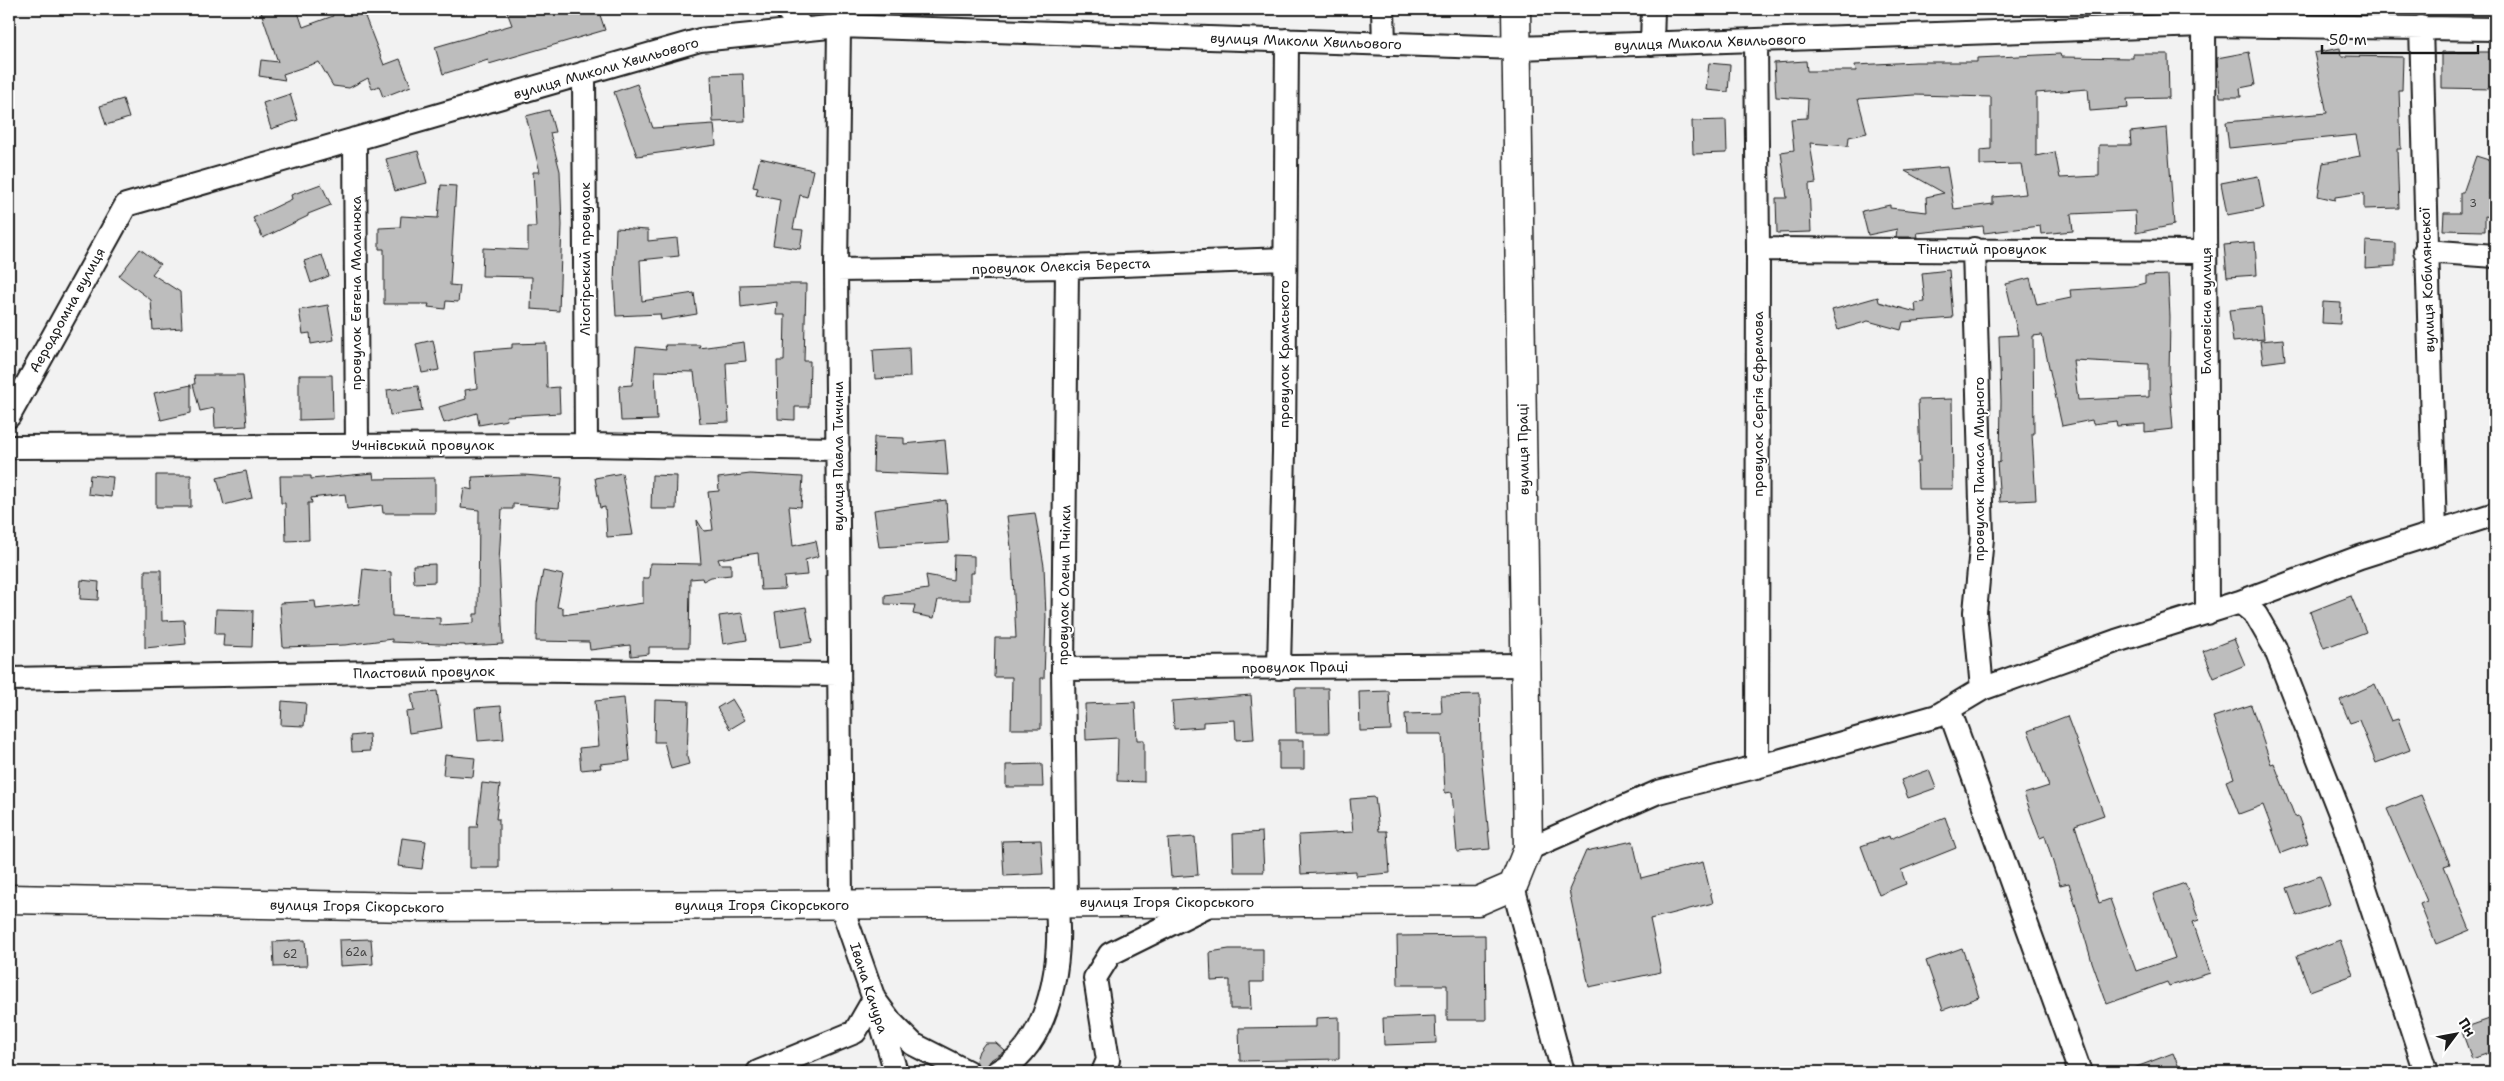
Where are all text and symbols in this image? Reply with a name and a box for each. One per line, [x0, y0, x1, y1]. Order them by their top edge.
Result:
scale bar [2322, 22, 2478, 54]
street label: вулиця Миколи Хвильового [1210, 29, 1402, 53]
street label: вулиця Миколи Хвильового [1614, 30, 1806, 54]
text: 50 m [2329, 30, 2367, 50]
street label: вулиця Миколи Хвильового [511, 33, 701, 103]
street label: Лісогірський провулок [576, 182, 594, 336]
street label: провулок Евгена Маланюка [347, 195, 365, 390]
house number: 3 [2469, 196, 2477, 211]
street label: вулиця Кобилянської [2415, 206, 2439, 353]
street label: Тінистий провулок [1917, 240, 2047, 258]
street label: Аеродромна вулиця [25, 244, 109, 376]
street label: Благовісна вулиця [2197, 247, 2215, 375]
street label: провулок Олексія Береста [971, 254, 1151, 278]
street label: провулок Крамського [1275, 280, 1293, 428]
street label: провулок Сергія Єфремова [1749, 311, 1767, 497]
street label: провулок Панаса Мирного [1970, 377, 1988, 561]
street label: вулиця Павла Тичини [829, 381, 847, 531]
street label: вулиця Праці [1513, 403, 1533, 495]
street label: Учнівський провулок [351, 436, 495, 454]
street label: провулок Олени Пчілки [1054, 505, 1074, 665]
street label: провулок Праці [1241, 657, 1349, 677]
street label: Пластовий провулок [353, 662, 495, 682]
street label: вулиця Ігоря Сікорського [1080, 893, 1254, 911]
street label: вулиця Ігоря Сікорського [270, 895, 444, 917]
street label: вулиця Ігоря Сікорського [675, 896, 849, 914]
street label: Івана Качура [846, 940, 892, 1036]
house number: 62а [345, 945, 367, 960]
house number: 62 [283, 947, 297, 962]
north arrow [2432, 1008, 2482, 1058]
text: Пн [2454, 1014, 2480, 1040]

